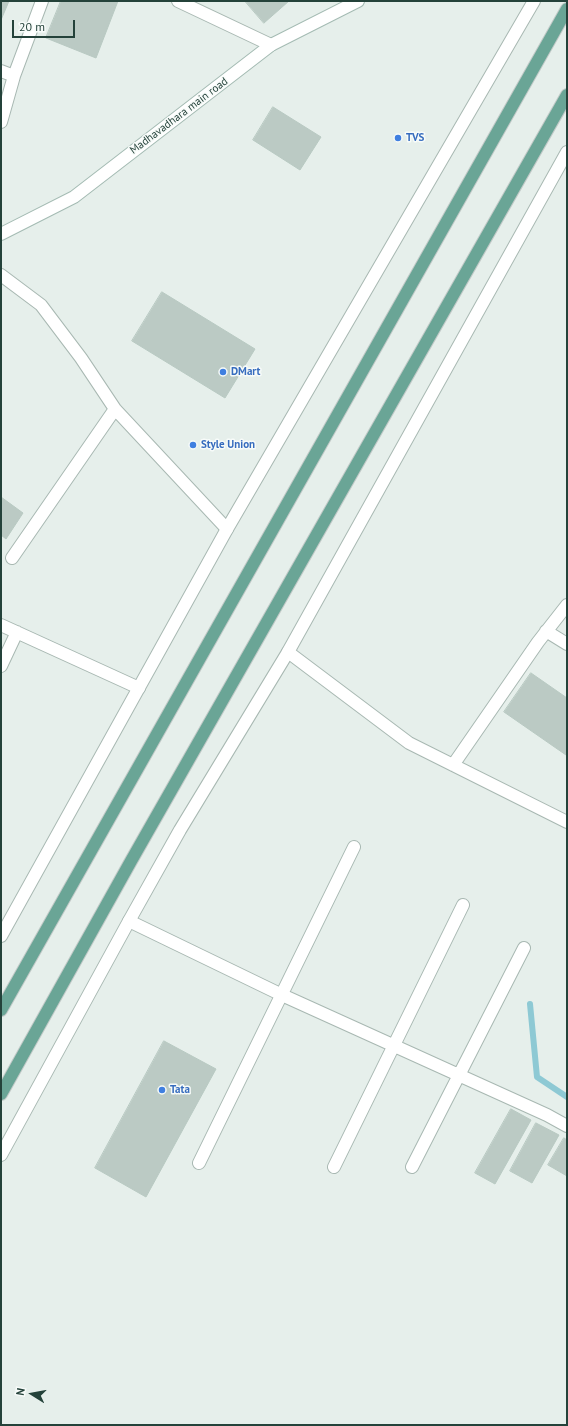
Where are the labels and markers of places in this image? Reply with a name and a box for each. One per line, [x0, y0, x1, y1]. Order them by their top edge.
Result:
place label: TVS [406, 131, 424, 145]
marker: TVS [393, 133, 403, 143]
place label: DMart [231, 365, 260, 379]
marker: DMart [218, 367, 228, 377]
place label: Style Union [201, 438, 255, 452]
marker: Style Union [188, 440, 198, 450]
place label: Tata [170, 1083, 190, 1097]
marker: Tata [157, 1085, 167, 1095]

